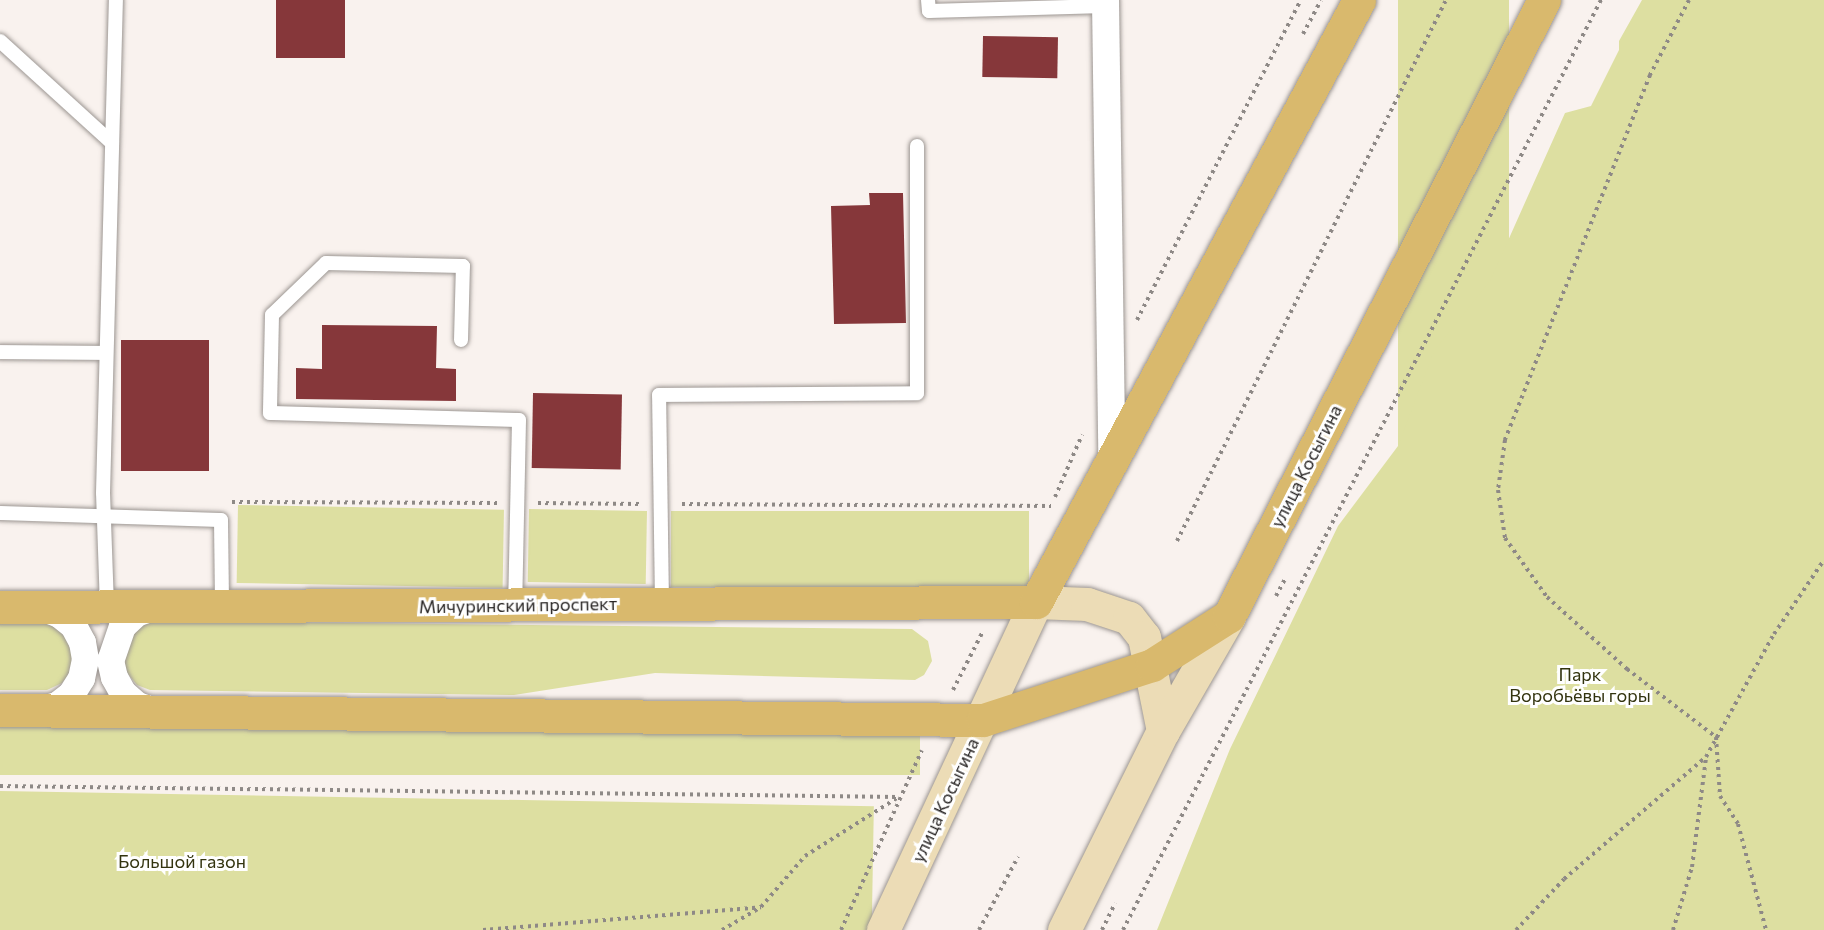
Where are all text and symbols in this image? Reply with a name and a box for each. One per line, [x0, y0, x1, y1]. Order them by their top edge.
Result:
street label: улица Косыгина [1266, 401, 1346, 531]
street label: Мичуринский проспект [419, 592, 617, 618]
park label: Парк Воробьёвы горы [1509, 664, 1651, 706]
street label: улица Косыгина [907, 734, 983, 866]
park label: Большой газон [118, 850, 246, 872]

